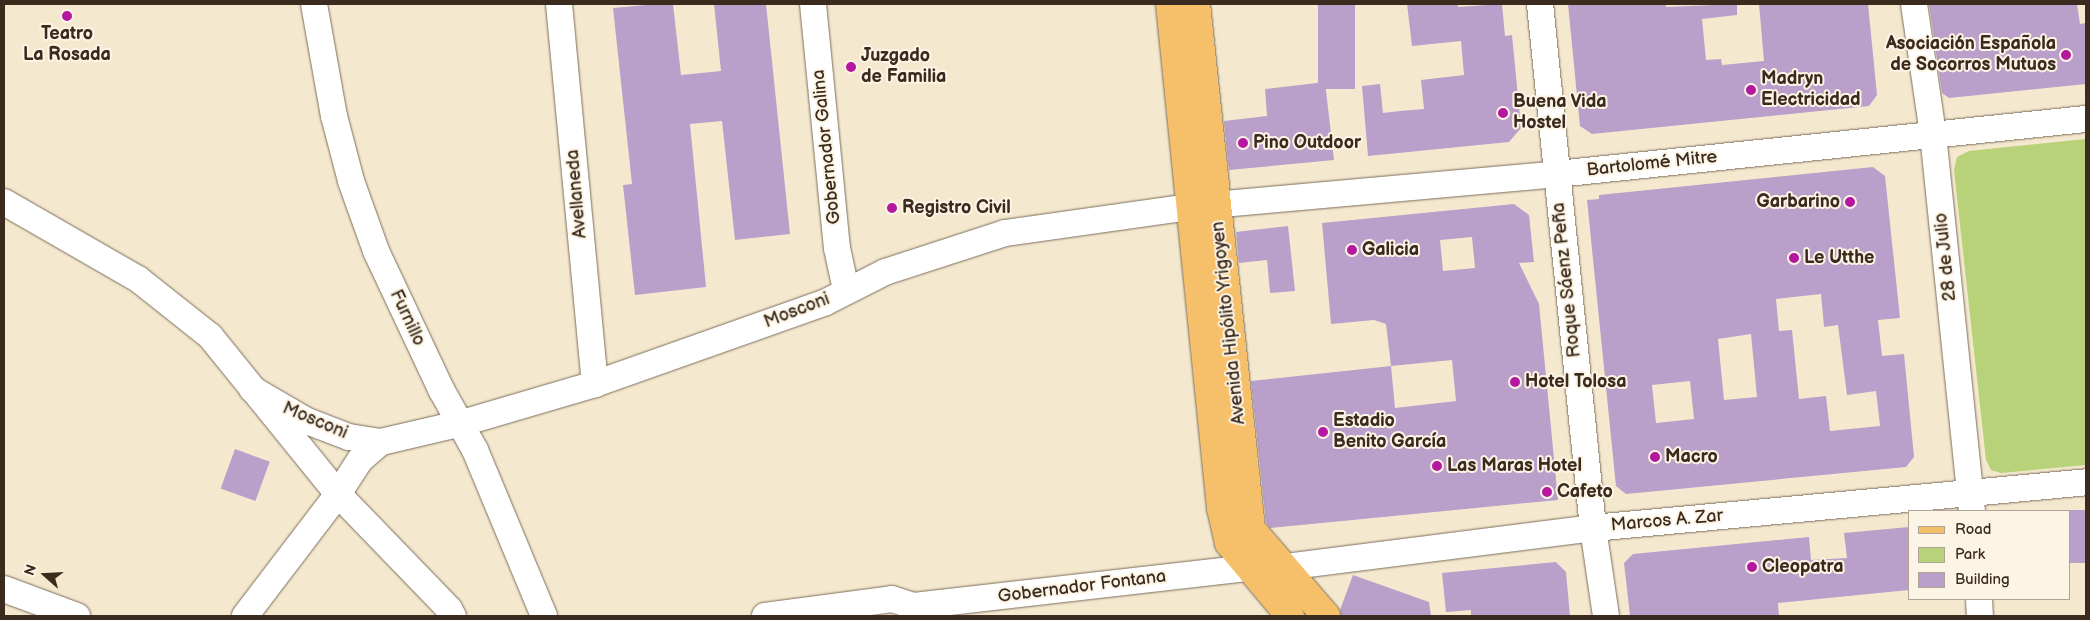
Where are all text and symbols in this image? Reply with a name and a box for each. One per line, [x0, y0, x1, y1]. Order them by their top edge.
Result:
marker: Teatro La Rosada [61, 10, 73, 22]
place label: Teatro La Rosada [23, 24, 111, 66]
place label: Asociación Española de Socorros Mutuos [1886, 34, 2056, 76]
place label: Juzgado de Familia [861, 46, 946, 88]
marker: Asociación Española de Socorros Mutuos [2060, 49, 2072, 61]
marker: Juzgado de Familia [845, 61, 857, 73]
street label: Gobernador Galina [808, 69, 846, 225]
place label: Madryn Electricidad [1761, 69, 1861, 112]
marker: Madryn Electricidad [1745, 84, 1757, 96]
place label: Buena Vida Hostel [1513, 92, 1608, 134]
marker: Buena Vida Hostel [1497, 107, 1509, 119]
place label: Pino Outdoor [1253, 132, 1361, 154]
marker: Pino Outdoor [1237, 137, 1249, 149]
street label: Bartolomé Mitre [1586, 146, 1718, 182]
street label: Avellaneda [562, 149, 592, 239]
place label: Garbarino [1756, 191, 1840, 213]
marker: Garbarino [1844, 196, 1856, 208]
place label: Registro Civil [902, 197, 1011, 219]
street label: Roque Sáenz Peña [1548, 201, 1586, 359]
marker: Registro Civil [886, 202, 898, 214]
street label: 28 de Julio [1931, 211, 1961, 303]
street label: Avenida Hipólito Yrigoyen [1208, 220, 1250, 426]
place label: Galicia [1362, 239, 1419, 261]
marker: Galicia [1346, 244, 1358, 256]
place label: Le Utthe [1804, 247, 1874, 269]
marker: Le Utthe [1788, 252, 1800, 264]
street label: Furnillo [385, 286, 429, 350]
street label: Mosconi [761, 289, 833, 333]
place label: Hotel Tolosa [1525, 371, 1627, 393]
marker: Hotel Tolosa [1509, 376, 1521, 388]
street label: Mosconi [279, 398, 351, 444]
place label: Estadio Benito García [1333, 411, 1446, 454]
marker: Estadio Benito García [1317, 426, 1329, 438]
place label: Macro [1665, 446, 1718, 468]
marker: Macro [1649, 451, 1661, 463]
place label: Las Maras Hotel [1447, 455, 1582, 477]
marker: Las Maras Hotel [1431, 460, 1443, 472]
place label: Cafeto [1557, 481, 1613, 503]
marker: Cafeto [1541, 486, 1553, 498]
street label: Marcos A. Zar [1610, 505, 1724, 537]
legend [1908, 510, 2070, 600]
text: Road [1955, 520, 1991, 539]
text: Park [1955, 545, 1985, 564]
north arrow [20, 550, 70, 600]
place label: Cleopatra [1762, 556, 1844, 578]
marker: Cleopatra [1746, 561, 1758, 573]
text: N [21, 562, 40, 578]
street label: Gobernador Fontana [997, 566, 1167, 608]
text: Building [1955, 570, 2010, 589]

